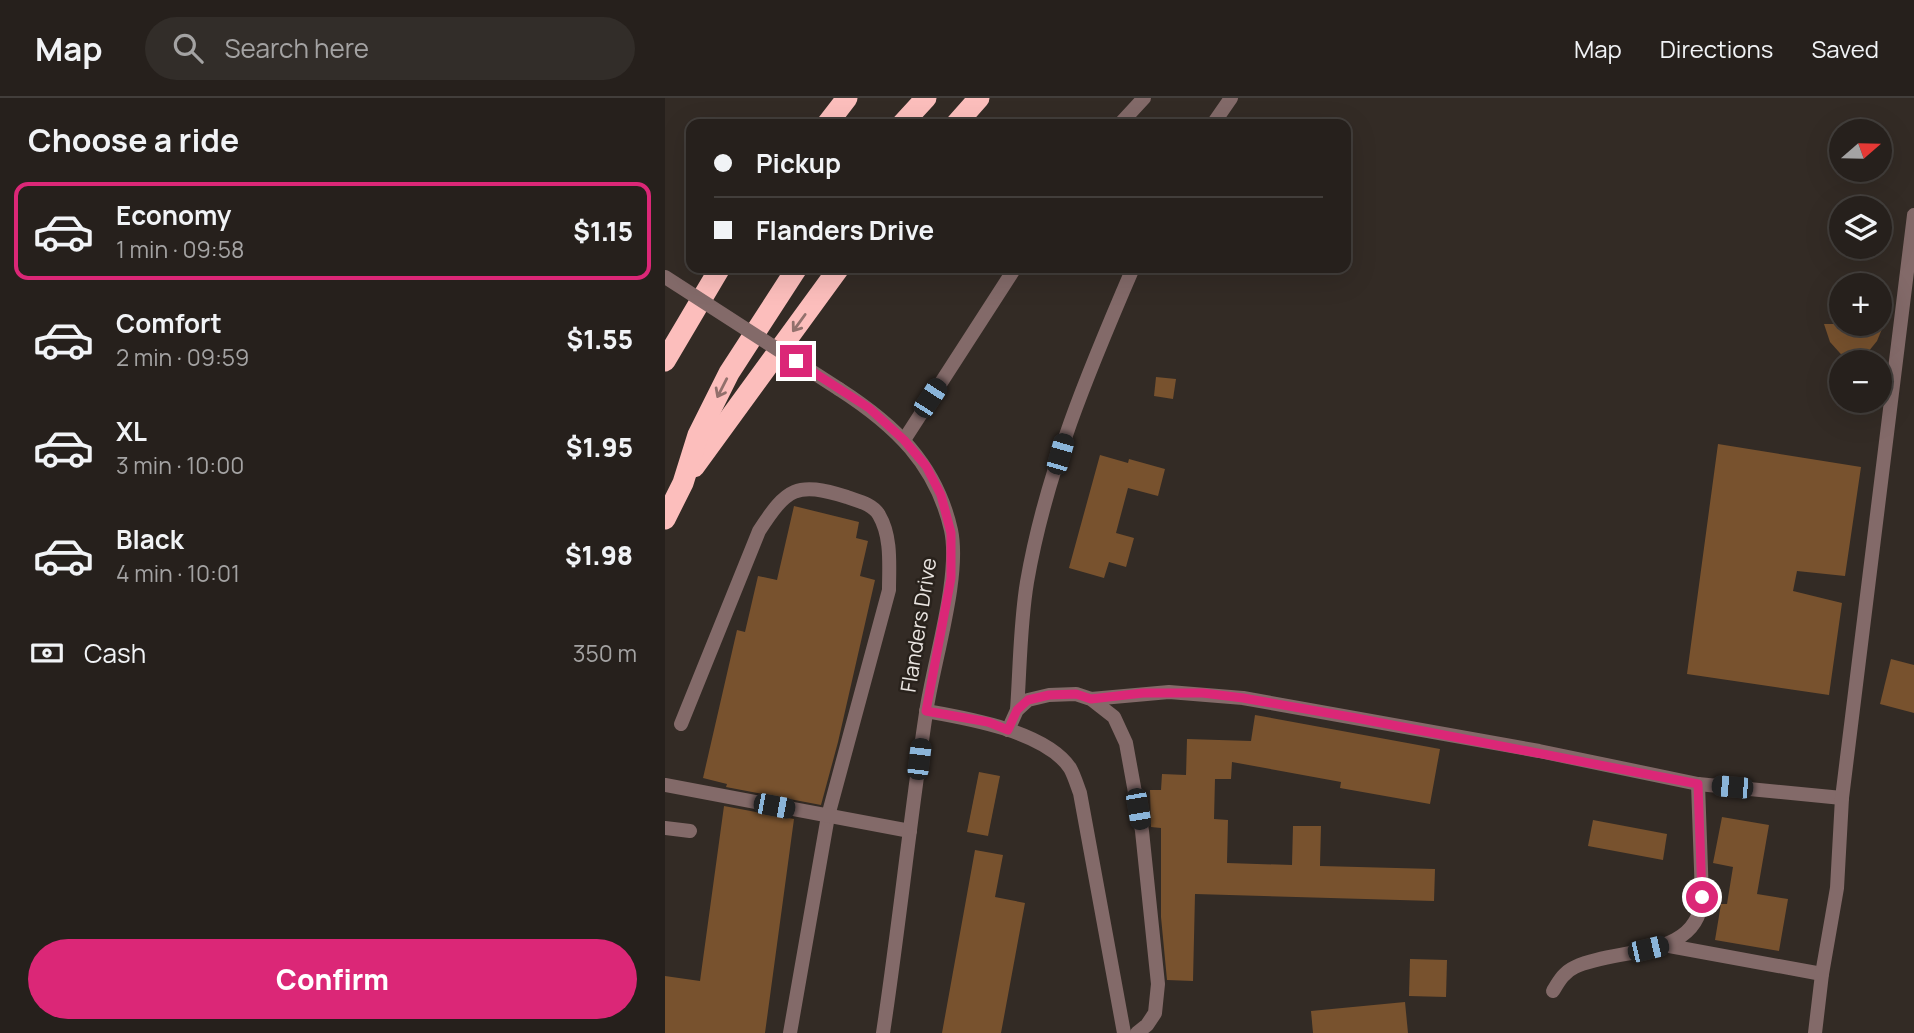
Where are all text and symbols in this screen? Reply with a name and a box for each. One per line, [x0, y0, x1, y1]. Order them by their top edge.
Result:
search box [145, 17, 635, 80]
text: Map [35, 26, 103, 71]
icon: search [169, 29, 207, 67]
text: Search here [225, 30, 369, 66]
text: Map [1574, 32, 1622, 65]
text: Directions [1660, 32, 1773, 65]
text: Saved [1811, 32, 1879, 65]
text: Choose a ride [28, 118, 239, 162]
north arrow [1829, 119, 1892, 182]
map controls [1829, 119, 1892, 413]
text: Pickup [756, 145, 841, 181]
button: layers [1829, 196, 1892, 259]
text: Economy [116, 197, 231, 233]
icon: car [32, 200, 95, 263]
text: Flanders Drive [756, 212, 934, 248]
text: $1.15 [573, 213, 633, 249]
text: 1 min · 09:58 [116, 233, 244, 265]
button: + [1829, 273, 1892, 336]
text: Comfort [116, 305, 222, 341]
icon: car [32, 308, 95, 371]
one-way arrow [792, 313, 806, 332]
text: $1.55 [567, 321, 633, 357]
text: 2 min · 09:59 [116, 341, 249, 373]
route end [780, 345, 812, 377]
button: − [1829, 350, 1892, 413]
car [910, 375, 951, 421]
one-way arrow [714, 377, 728, 398]
text: XL [116, 413, 147, 449]
icon: car [32, 416, 95, 479]
text: $1.95 [566, 429, 633, 465]
car [1045, 431, 1076, 477]
text: 3 min · 10:00 [116, 449, 244, 481]
text: Black [116, 521, 184, 557]
icon: car [32, 524, 95, 587]
text: $1.98 [565, 537, 633, 573]
street label: Flanders Drive [894, 556, 942, 694]
text: 4 min · 10:01 [116, 557, 240, 589]
icon: cash [28, 634, 66, 672]
text: Cash [84, 635, 146, 671]
text: 350 m [573, 637, 637, 669]
car [907, 737, 932, 781]
car [1711, 775, 1754, 799]
car [1125, 786, 1152, 832]
car [752, 792, 797, 820]
route start [1686, 881, 1718, 913]
car [1626, 934, 1671, 964]
button: Confirm [28, 939, 637, 1019]

